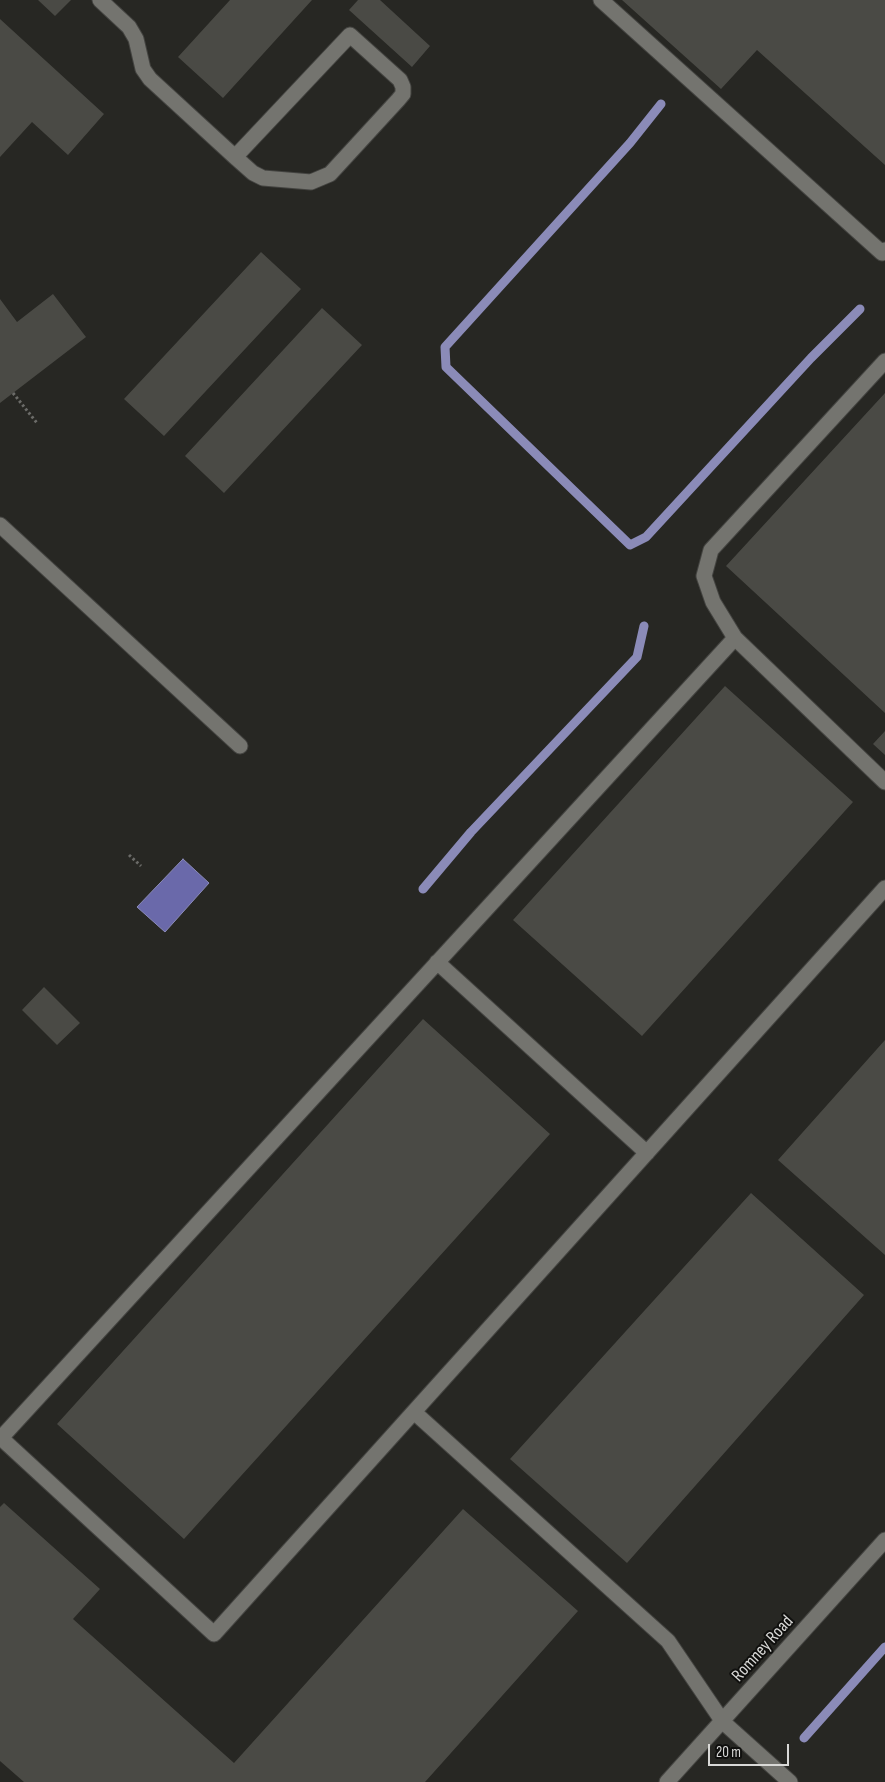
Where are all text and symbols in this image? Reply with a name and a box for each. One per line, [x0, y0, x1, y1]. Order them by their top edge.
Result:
street label: Romney Road [728, 1611, 798, 1687]
scale bar [710, 1734, 791, 1766]
text: 20 m [716, 1743, 741, 1762]

